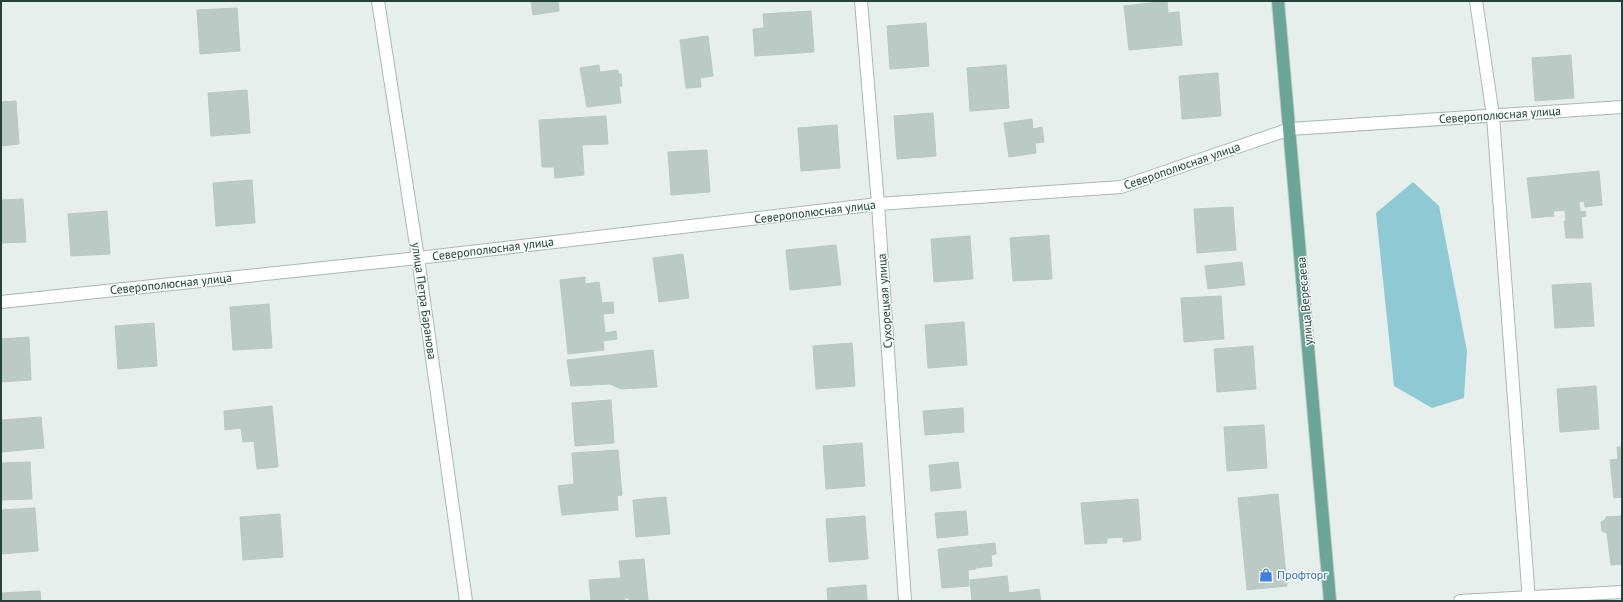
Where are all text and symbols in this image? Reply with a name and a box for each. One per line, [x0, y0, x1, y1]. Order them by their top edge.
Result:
street label: Северополюсная улица [1438, 103, 1562, 126]
street label: Северополюсная улица [1122, 139, 1242, 193]
street label: Северополюсная улица [753, 197, 877, 226]
street label: Северополюсная улица [431, 234, 555, 263]
street label: улица Петра Баранова [409, 241, 440, 360]
street label: Сухорецкая улица [874, 253, 895, 349]
street label: улица Вересаева [1293, 256, 1316, 346]
street label: Северополюсная улица [109, 270, 233, 297]
shop icon: Профторг [1258, 567, 1274, 583]
place label: Профторг [1277, 567, 1328, 582]

